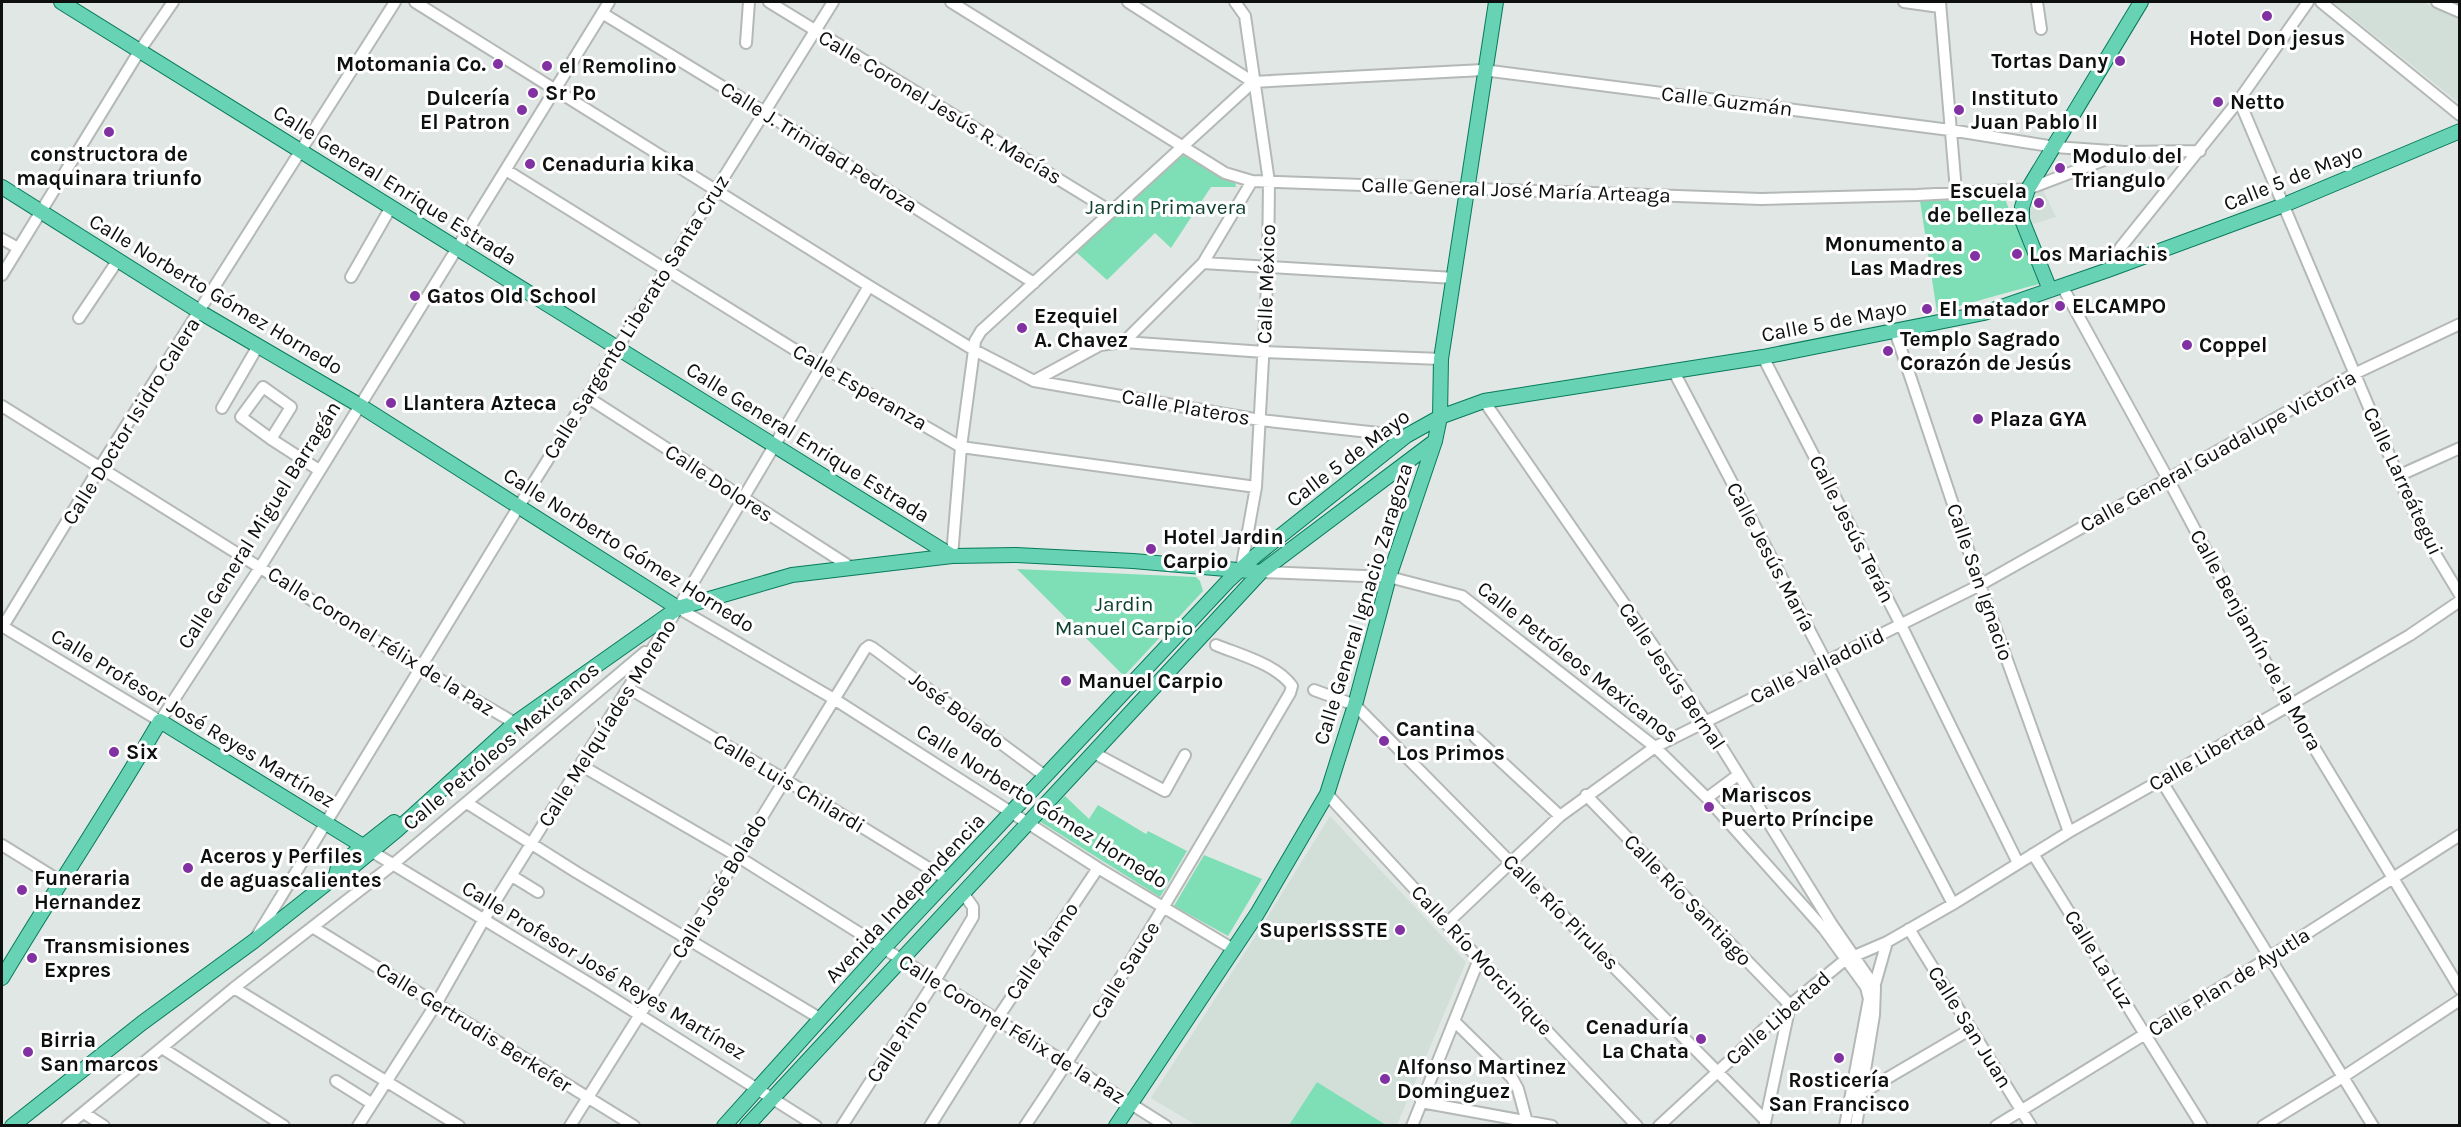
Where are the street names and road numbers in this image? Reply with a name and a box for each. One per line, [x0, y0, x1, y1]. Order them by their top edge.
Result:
street label: Calle Coronel Jesús R. Macías [814, 25, 1066, 189]
street label: Calle J. Trinidad Pedroza [716, 76, 922, 218]
street label: Calle Guzmán [1660, 81, 1794, 121]
street label: Calle General Enrique Estrada [269, 100, 521, 270]
street label: Calle 5 de Mayo [2220, 138, 2366, 216]
street label: Calle Sargento Liberato Santa Cruz [538, 171, 734, 463]
street label: Calle General José María Arteaga [1361, 173, 1671, 207]
street label: Calle Norberto Gómez Hornedo [85, 209, 347, 379]
street label: Calle México [1252, 224, 1280, 344]
street label: Calle 5 de Mayo [1759, 295, 1909, 347]
street label: Calle Doctor Isidro Calera [57, 313, 205, 529]
street label: Calle Esperanza [789, 339, 931, 435]
street label: Calle General Enrique Estrada [682, 357, 934, 527]
street label: Calle General Guadalupe Victoria [2076, 365, 2360, 537]
street label: Calle Plateros [1120, 384, 1252, 430]
street label: Calle General Miguel Barragán [173, 397, 345, 653]
street label: Calle Larreátegui [2358, 403, 2448, 559]
street label: Calle 5 de Mayo [1282, 404, 1414, 512]
street label: Calle Dolores [660, 439, 778, 527]
street label: Calle Jesús Terán [1804, 451, 1900, 607]
street label: Calle General Ignacio Zaragoza [1309, 460, 1417, 748]
street label: Calle Norberto Gómez Hornedo [499, 463, 759, 637]
street label: Calle Jesús María [1721, 478, 1821, 636]
street label: Calle San Ignacio [1942, 500, 2018, 664]
street label: Calle Benjamín de la Mora [2185, 525, 2327, 755]
street label: Calle Coronel Félix de la Paz [263, 561, 499, 721]
street label: Calle Petróleos Mexicanos [1473, 576, 1683, 748]
street label: Calle Jesús Bernal [1614, 598, 1730, 754]
street label: Calle Melquíades Moreno [533, 615, 681, 831]
street label: Calle Profesor José Reyes Martínez [47, 623, 339, 813]
street label: Calle Valladolid [1746, 623, 1888, 709]
street label: Calle Petróleos Mexicanos [398, 657, 604, 835]
street label: José Bolado [905, 667, 1009, 753]
street label: Calle Libertad [2144, 710, 2270, 796]
street label: Calle Norberto Gómez Hornedo [912, 719, 1172, 893]
street label: Calle Luis Chilardi [709, 728, 869, 838]
street label: Avenida Independencia [820, 808, 990, 988]
street label: Calle José Bolado [666, 809, 772, 963]
street label: Calle Río Santiago [1619, 829, 1757, 971]
street label: Calle Río Pirules [1498, 849, 1624, 975]
street label: Calle Profesor José Reyes Martínez [458, 875, 750, 1065]
street label: Calle Río Morcinique [1406, 880, 1558, 1040]
street label: Calle Álamo [1001, 898, 1083, 1004]
street label: Calle La Luz [2059, 906, 2139, 1012]
street label: Calle Sauce [1086, 917, 1164, 1023]
street label: Calle Plan de Ayutla [2144, 922, 2314, 1042]
street label: Calle Coronel Félix de la Paz [894, 949, 1130, 1109]
street label: Calle Gertrudis Berkefer [372, 957, 577, 1097]
street label: Calle San Juan [1923, 962, 2017, 1092]
street label: Calle Libertad [1721, 966, 1835, 1070]
street label: Calle Pino [861, 995, 933, 1087]

